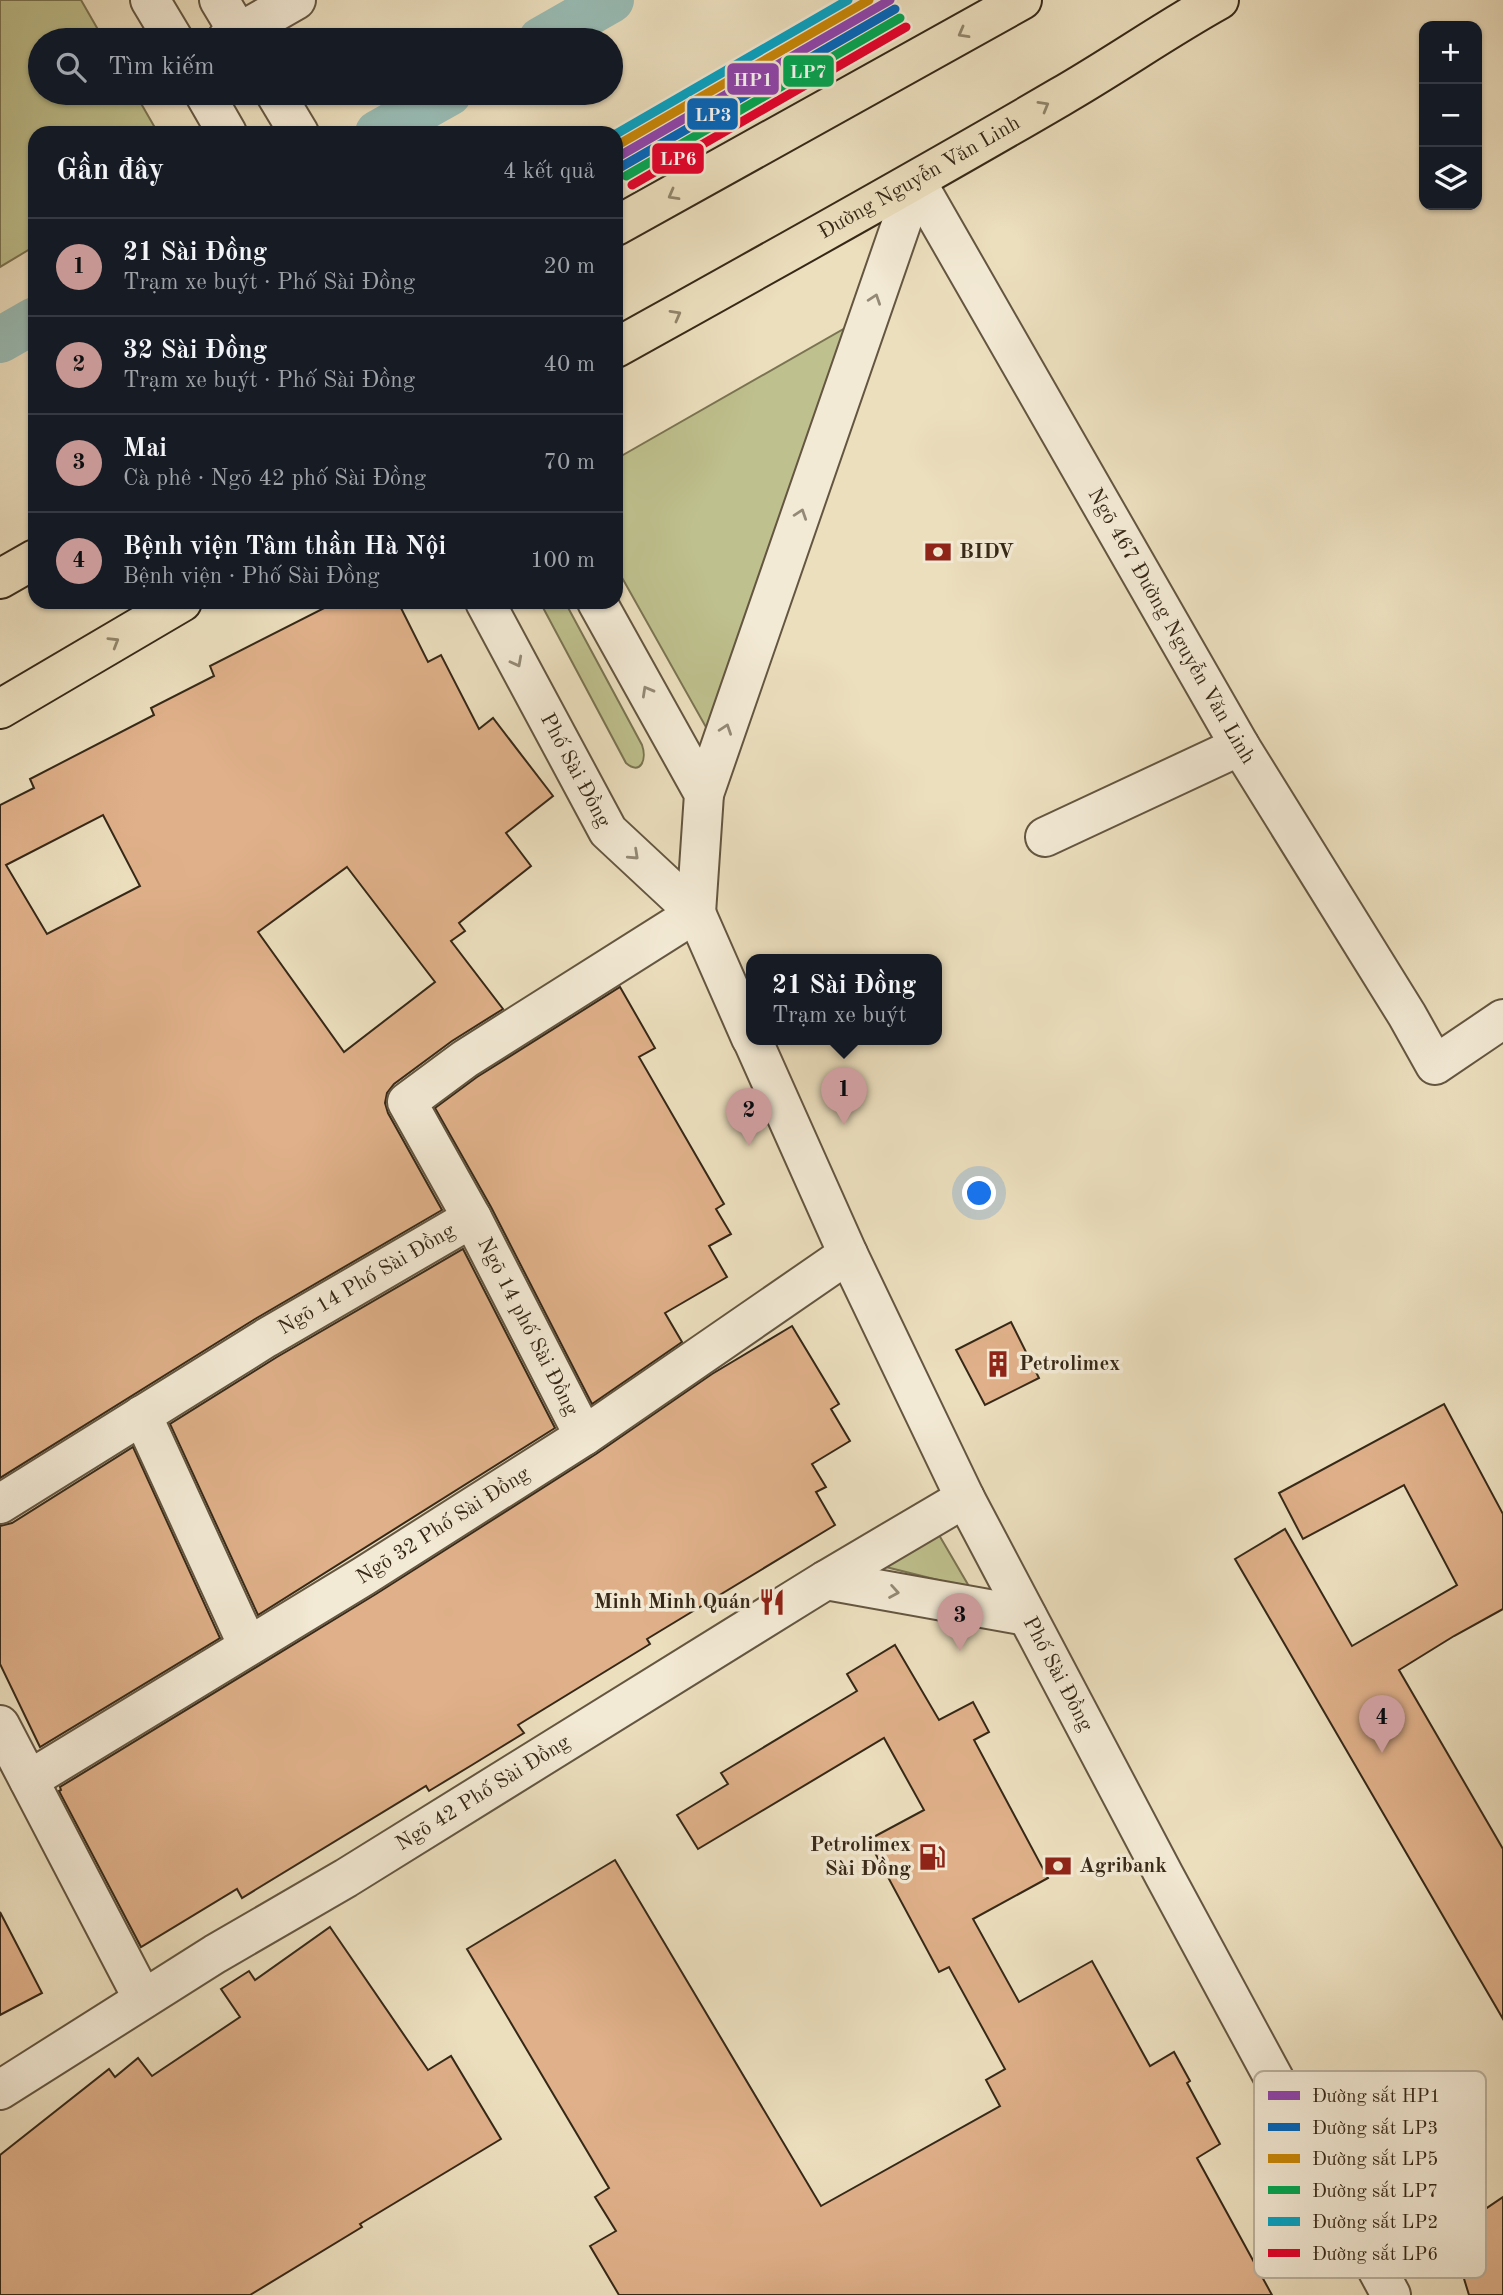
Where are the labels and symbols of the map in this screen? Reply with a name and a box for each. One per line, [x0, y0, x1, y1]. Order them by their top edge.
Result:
one-way arrow [957, 25, 970, 38]
line badge: LP7 [782, 54, 835, 88]
line badge: HP1 [726, 62, 780, 96]
text: LP7 [789, 64, 827, 83]
text: HP1 [733, 72, 773, 91]
line badge: LP3 [686, 97, 739, 131]
one-way arrow [1037, 102, 1050, 115]
text: LP3 [694, 107, 732, 126]
street label: Đường Nguyễn Văn Linh [815, 112, 1024, 243]
line badge: LP6 [651, 142, 705, 175]
text: LP6 [659, 151, 697, 170]
one-way arrow [667, 187, 680, 200]
one-way arrow [867, 293, 881, 306]
one-way arrow [668, 310, 681, 323]
street label: Ngõ 467 Đường Nguyễn Văn Linh [1084, 484, 1259, 768]
one-way arrow [793, 508, 807, 521]
bank icon: BIDV [923, 537, 953, 567]
place label: BIDV [959, 542, 1014, 563]
one-way arrow [106, 638, 119, 651]
one-way arrow [509, 655, 522, 667]
one-way arrow [642, 686, 655, 699]
street label: Phố Sài Đồng [536, 710, 615, 831]
one-way arrow [718, 723, 732, 736]
one-way arrow [626, 847, 639, 860]
pin: 1 [821, 1067, 867, 1125]
pin: 2 [726, 1088, 772, 1146]
your location [962, 1176, 996, 1210]
street label: Ngõ 14 Phố Sài Đồng [275, 1220, 459, 1339]
street label: Ngõ 14 phố Sài Đồng [473, 1234, 582, 1419]
building icon: Petrolimex [983, 1349, 1013, 1379]
place label: Petrolimex [1019, 1354, 1120, 1375]
street label: Ngõ 32 Phố Sài Đồng [353, 1463, 534, 1588]
one-way arrow [888, 1584, 900, 1599]
restaurant icon: Minh Minh Quán [757, 1587, 787, 1617]
place label: Minh Minh Quán [594, 1592, 751, 1613]
pin: 3 [937, 1593, 983, 1651]
street label: Phố Sài Đồng [1019, 1613, 1097, 1735]
pin: 4 [1359, 1695, 1405, 1753]
street label: Ngõ 42 Phố Sài Đồng [392, 1731, 574, 1855]
place label: Petrolimex Sài Đồng [810, 1835, 911, 1880]
fuel station icon: Petrolimex Sài Đồng [917, 1842, 947, 1872]
bank icon: Agribank [1043, 1851, 1073, 1881]
place label: Agribank [1079, 1856, 1167, 1877]
legend [1254, 2071, 1486, 2278]
text: Đường sắt HP1 [1312, 2085, 1441, 2107]
text: Đường sắt LP3 [1312, 2117, 1438, 2139]
text: Đường sắt LP5 [1312, 2148, 1438, 2170]
text: Đường sắt LP7 [1312, 2180, 1438, 2202]
text: Đường sắt LP2 [1312, 2211, 1438, 2233]
text: Đường sắt LP6 [1312, 2243, 1438, 2265]

